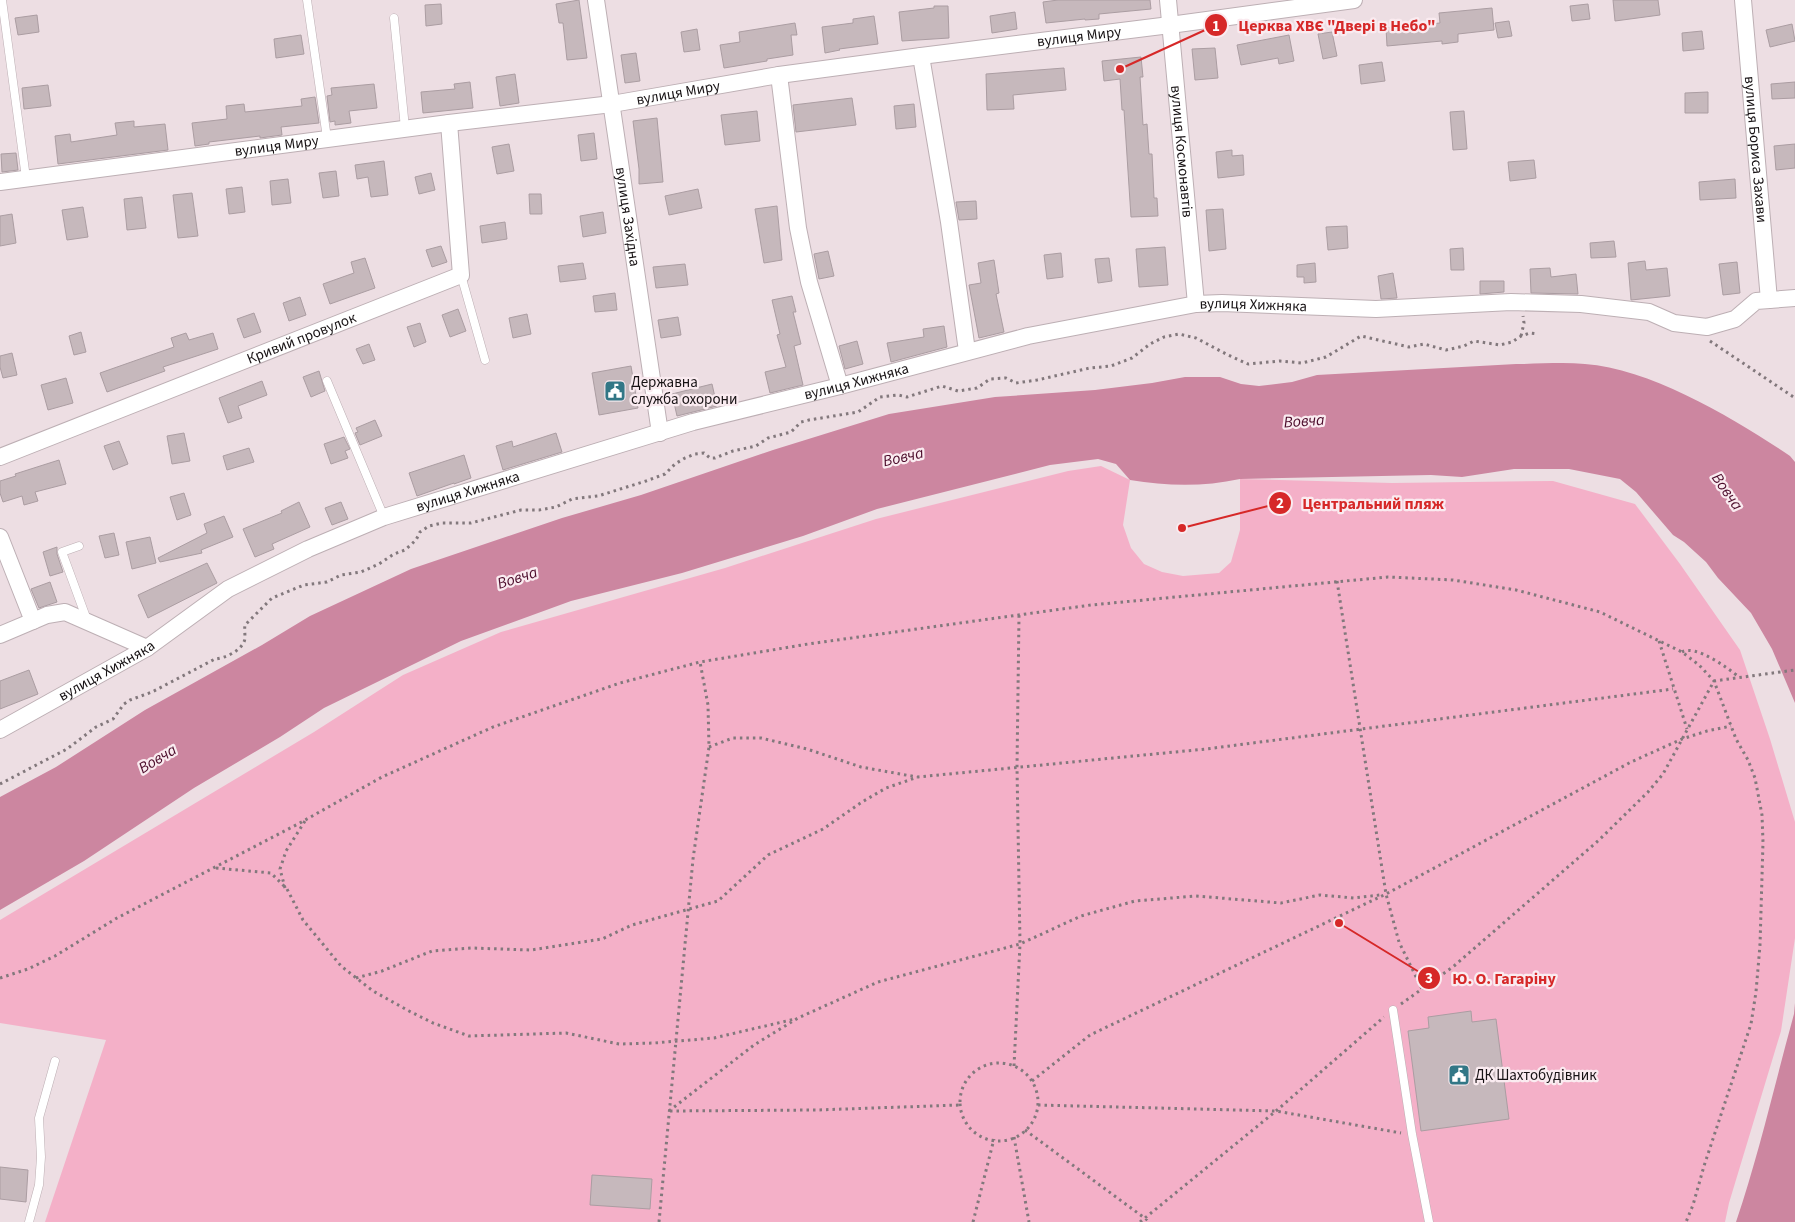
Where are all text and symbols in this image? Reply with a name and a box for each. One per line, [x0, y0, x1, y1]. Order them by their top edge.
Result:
callout: Церква ХВЄ "Двері в Небо" [1204, 10, 1446, 41]
text: Церква ХВЄ "Двері в Небо" [1238, 15, 1436, 37]
text: 1 [1212, 16, 1220, 37]
street label: вулиця Миру [1036, 21, 1122, 52]
street label: вулиця Миру [635, 75, 722, 111]
street label: вулиця Бориса Захави [1739, 75, 1772, 224]
street label: вулиця Космонавтів [1165, 84, 1198, 219]
street label: вулиця Миру [233, 130, 320, 162]
street label: вулиця Західна [610, 166, 645, 268]
street label: вулиця Хижняка [1199, 293, 1307, 317]
street label: Кривий провулок [244, 307, 360, 370]
street label: вулиця Хижняка [802, 358, 911, 405]
place label: Державна служба охорони [631, 372, 737, 410]
public building icon: Державна служба охорони [603, 379, 627, 403]
water label: Вовча [1283, 409, 1326, 433]
water label: Вовча [881, 442, 926, 472]
street label: вулиця Хижняка [413, 466, 522, 518]
water label: Вовча [1706, 468, 1748, 515]
callout: Центральний пляж [1267, 488, 1454, 519]
text: 2 [1276, 493, 1284, 514]
text: Центральний пляж [1302, 493, 1445, 515]
water label: Вовча [494, 561, 541, 595]
street label: вулиця Хижняка [55, 636, 160, 706]
water label: Вовча [134, 739, 181, 779]
callout: Ю. О. Гагаріну [1417, 963, 1565, 994]
text: 3 [1425, 968, 1433, 989]
text: Ю. О. Гагаріну [1452, 968, 1556, 990]
public building icon: ДК Шахтобудівник [1447, 1063, 1471, 1087]
place label: ДК Шахтобудівник [1475, 1065, 1597, 1086]

